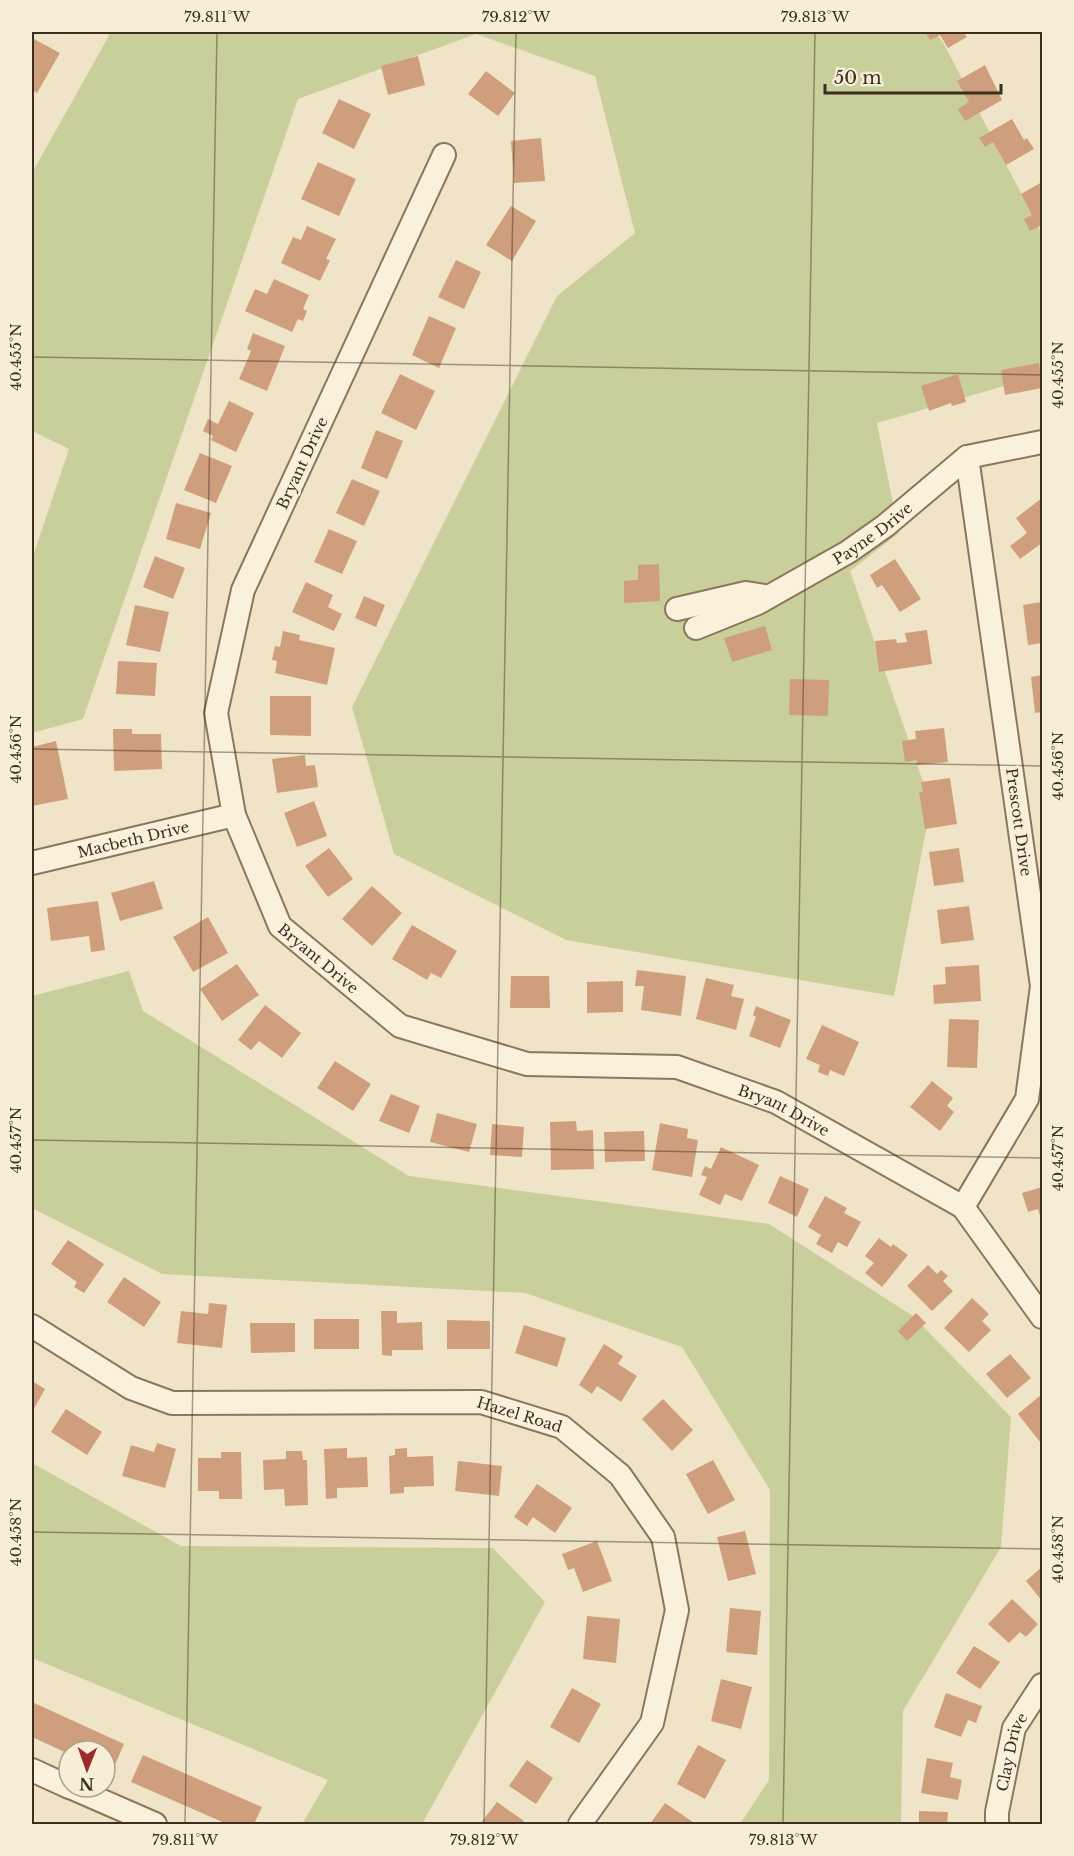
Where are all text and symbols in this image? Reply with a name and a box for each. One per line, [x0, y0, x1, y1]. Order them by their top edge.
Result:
text: 79.811°W [184, 7, 250, 26]
text: 79.812°W [482, 7, 551, 26]
text: 79.813°W [781, 7, 850, 26]
scale bar [825, 57, 1000, 95]
text: 50 m [834, 67, 882, 89]
text: 40.455°N [6, 323, 25, 391]
text: 40.455°N [1048, 341, 1067, 409]
street label: Bryant Drive [272, 414, 332, 512]
street label: Payne Drive [829, 498, 916, 568]
text: 40.456°N [6, 715, 25, 783]
text: 40.456°N [1048, 732, 1067, 800]
street label: Prescott Drive [1002, 767, 1036, 877]
street label: Macbeth Drive [75, 816, 191, 861]
street label: Bryant Drive [274, 919, 363, 997]
street label: Bryant Drive [736, 1080, 833, 1140]
text: 40.457°N [6, 1107, 25, 1173]
text: 40.457°N [1048, 1125, 1067, 1191]
street label: Hazel Road [475, 1392, 565, 1436]
text: 40.458°N [6, 1498, 25, 1566]
text: 40.458°N [1048, 1515, 1067, 1583]
street label: Clay Drive [992, 1709, 1031, 1793]
north arrow [57, 1739, 117, 1799]
text: N [79, 1774, 94, 1794]
text: 79.811°W [152, 1830, 218, 1849]
text: 79.812°W [450, 1830, 519, 1849]
text: 79.813°W [749, 1830, 818, 1849]

